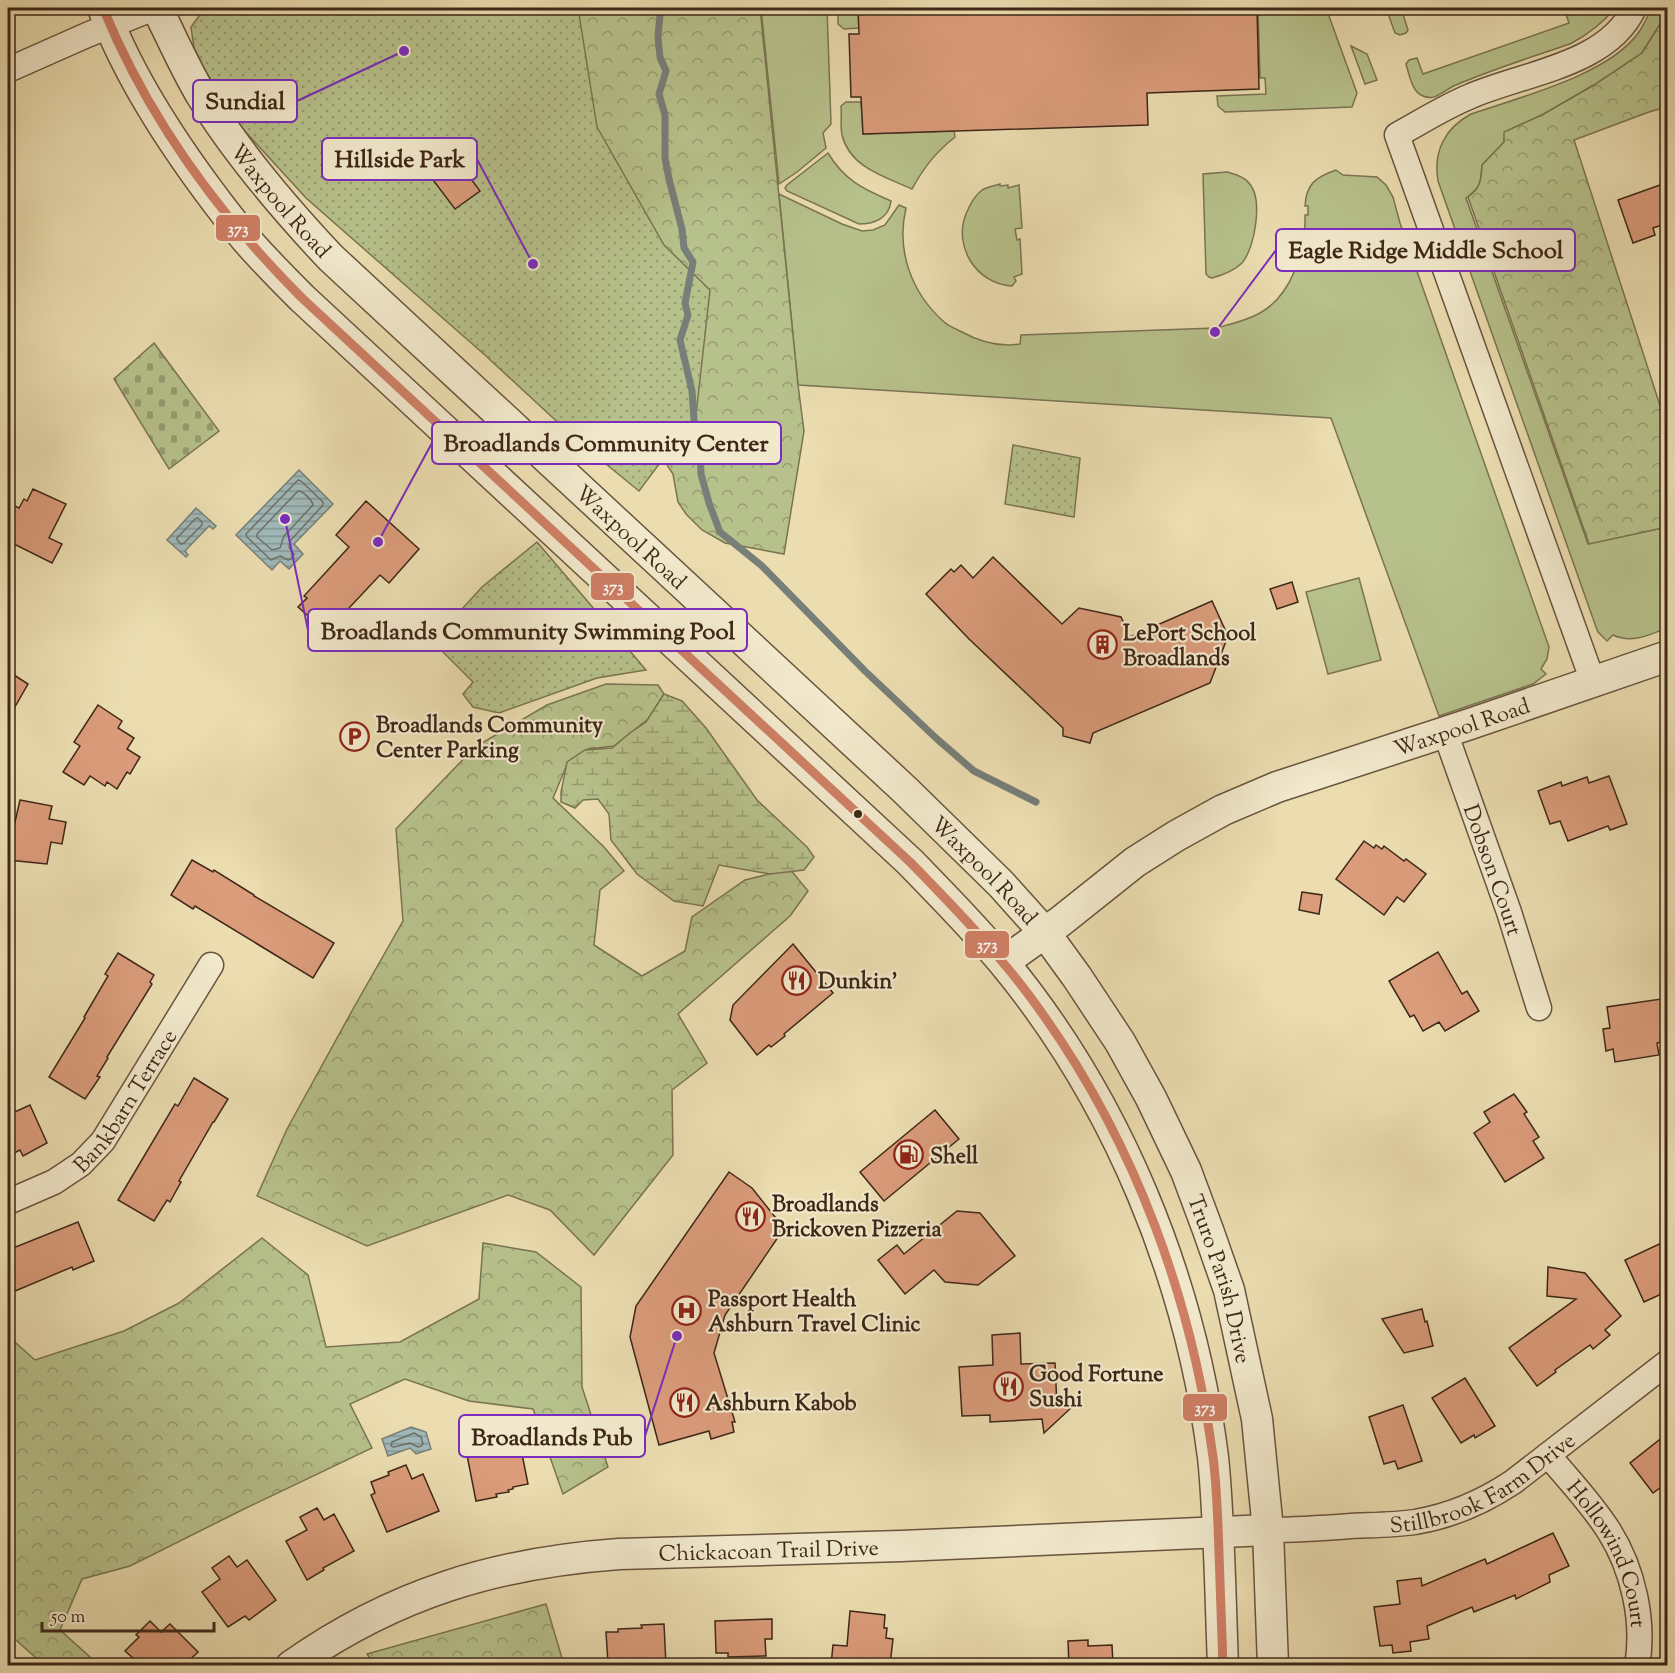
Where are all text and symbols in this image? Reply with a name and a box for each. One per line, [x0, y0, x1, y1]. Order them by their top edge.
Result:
callout: Sundial [193, 80, 297, 122]
text: Sundial [205, 86, 285, 120]
street label: Waxpool Road [221, 138, 337, 267]
callout: Hillside Park [322, 138, 477, 180]
text: Hillside Park [335, 144, 466, 178]
line badge: 373 [215, 214, 261, 242]
text: 373 [228, 219, 249, 242]
callout: Eagle Ridge Middle School [1276, 229, 1575, 271]
text: Eagle Ridge Middle School [1289, 235, 1564, 269]
callout: Broadlands Community Center [432, 422, 781, 464]
text: Broadlands Community Center [444, 428, 769, 462]
street label: Waxpool Road [567, 479, 692, 599]
line badge: 373 [590, 572, 635, 601]
text: 373 [603, 577, 624, 600]
callout: Broadlands Community Swimming Pool [308, 609, 747, 651]
text: Broadlands Community Swimming Pool [321, 616, 735, 650]
place label: LePort School Broadlands [1123, 619, 1257, 676]
building icon: LePort School Broadlands [1086, 629, 1118, 661]
street label: Waxpool Road [1390, 692, 1535, 767]
place label: Broadlands Community Center Parking [376, 711, 603, 768]
parking icon: Broadlands Community Center Parking [339, 721, 371, 753]
street label: Dobson Court [1453, 800, 1529, 941]
unlabelled marker [852, 808, 864, 820]
street label: Waxpool Road [922, 810, 1044, 934]
line badge: 373 [964, 930, 1010, 959]
text: 373 [977, 935, 998, 958]
restaurant icon: Dunkin' [781, 964, 813, 996]
place label: Dunkin' [818, 967, 898, 999]
street label: Bankbarn Terrace [67, 1024, 187, 1182]
fuel station icon: Shell [893, 1139, 925, 1171]
place label: Shell [930, 1142, 979, 1174]
place label: Broadlands Brickoven Pizzeria [772, 1190, 943, 1247]
street label: Truro Parish Drive [1177, 1191, 1258, 1367]
restaurant icon: Broadlands Brickoven Pizzeria [735, 1200, 767, 1232]
place label: Passport Health Ashburn Travel Clinic [708, 1285, 921, 1342]
hospital icon: Passport Health Ashburn Travel Clinic [671, 1295, 703, 1327]
place label: Good Fortune Sushi [1029, 1360, 1164, 1417]
restaurant icon: Good Fortune Sushi [992, 1370, 1024, 1402]
restaurant icon: Ashburn Kabob [668, 1386, 700, 1418]
place label: Ashburn Kabob [705, 1389, 857, 1421]
line badge: 373 [1182, 1393, 1228, 1422]
text: 373 [1195, 1398, 1216, 1421]
callout: Broadlands Pub [459, 1415, 645, 1457]
text: Broadlands Pub [471, 1422, 633, 1456]
street label: Stillbrook Farm Drive [1389, 1426, 1583, 1543]
street label: Hollowind Court [1557, 1474, 1652, 1629]
street label: Chickacoan Trail Drive [658, 1534, 879, 1572]
scale bar [42, 1595, 214, 1633]
text: 50 m [50, 1605, 86, 1631]

